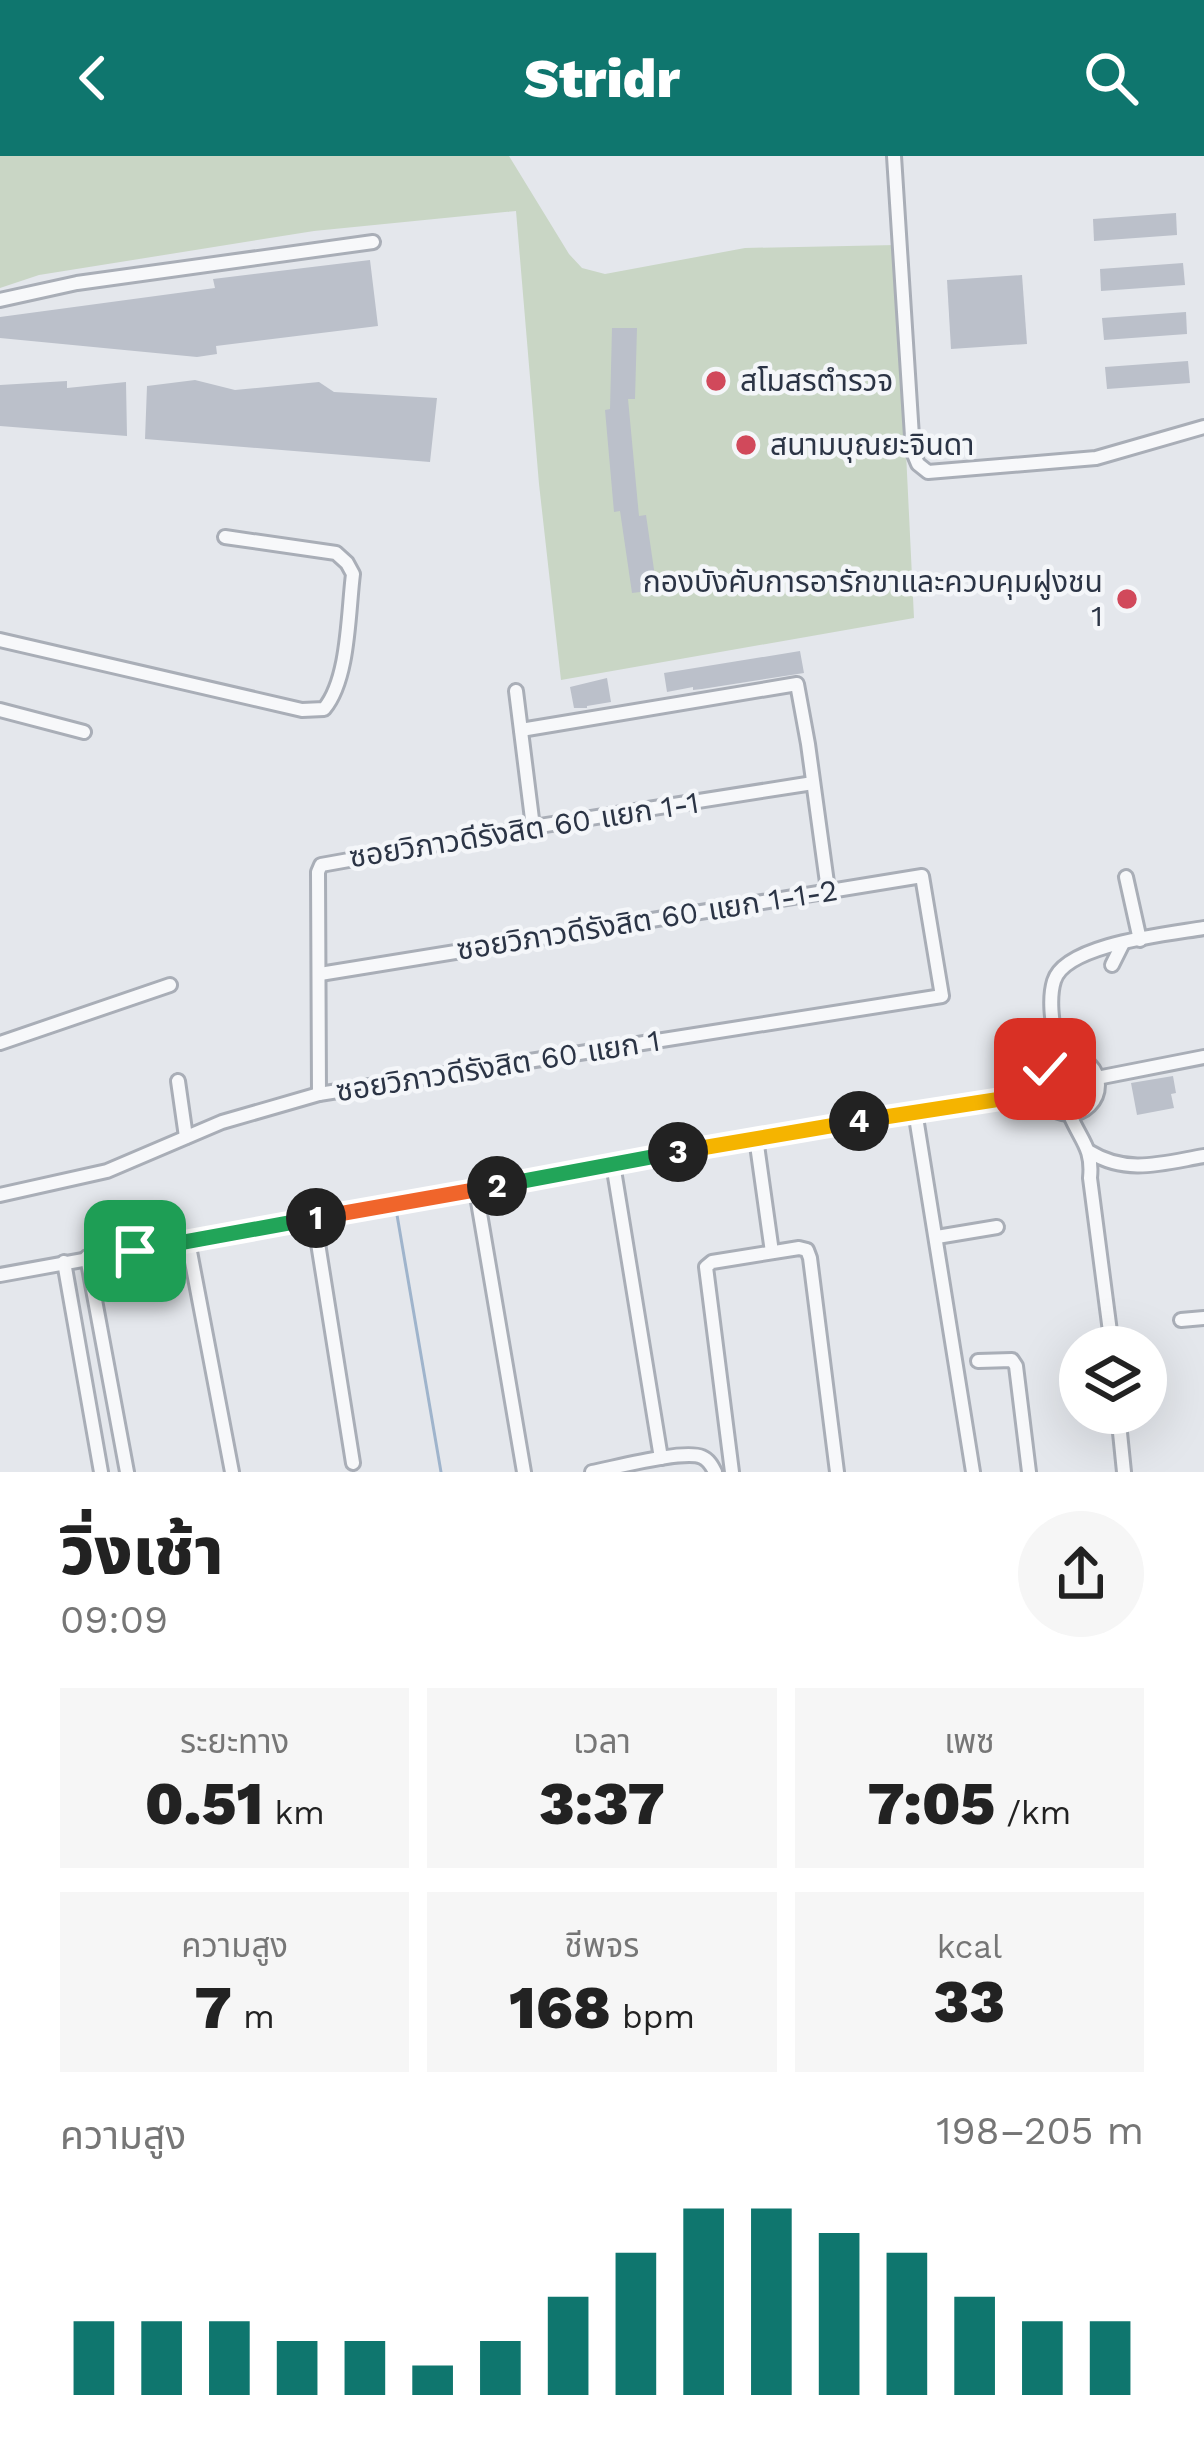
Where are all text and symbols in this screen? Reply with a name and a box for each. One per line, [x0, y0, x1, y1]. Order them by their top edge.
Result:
icon: back [60, 45, 126, 111]
icon: search [1078, 45, 1144, 111]
text: Stridr [524, 47, 680, 110]
place label: สโมสรตำรวจ [740, 363, 893, 398]
marker: สโมสรตำรวจ [703, 368, 729, 394]
place label: สนามบุณยะจินดา [770, 427, 975, 463]
marker: สนามบุณยะจินดา [733, 432, 759, 458]
place label: กองบังคับการอารักขาและควบคุมฝูงชน 1 [643, 564, 1103, 633]
marker: กองบังคับการอารักขาและควบคุมฝูงชน 1 [1114, 586, 1140, 612]
street label: ซอยวิภาวดีรังสิต 60 แยก 1-1 [347, 785, 701, 874]
street label: ซอยวิภาวดีรังสิต 60 แยก 1-1-2 [454, 872, 840, 967]
pin [994, 1018, 1096, 1120]
street label: ซอยวิภาวดีรังสิต 60 แยก 1 [333, 1023, 662, 1108]
icon: check [1012, 1036, 1078, 1102]
pin: 4 [829, 1091, 889, 1151]
text: 4 [848, 1101, 870, 1140]
pin: 3 [648, 1122, 708, 1182]
text: 3 [668, 1132, 688, 1171]
pin: 2 [467, 1156, 527, 1216]
text: 2 [487, 1166, 507, 1205]
pin: 1 [286, 1188, 346, 1248]
text: 1 [309, 1198, 323, 1237]
pin [84, 1200, 186, 1302]
icon: arrive [102, 1218, 168, 1284]
map controls [1059, 1326, 1167, 1434]
button: layers [1059, 1326, 1167, 1434]
button: share [1018, 1511, 1144, 1637]
text: วิ่งเช้า [60, 1513, 224, 1590]
text: 09:09 [60, 1597, 168, 1642]
text: ระยะทาง [180, 1722, 289, 1761]
text: เวลา [573, 1722, 631, 1761]
text: เพซ [944, 1722, 995, 1761]
text: 0.51 [145, 1768, 263, 1839]
text: 3:37 [539, 1768, 665, 1839]
text: 7:05 [867, 1768, 995, 1839]
text: km [263, 1793, 325, 1832]
text: /km [995, 1793, 1071, 1832]
text: ความสูง [181, 1926, 288, 1965]
text: ชีพจร [565, 1926, 639, 1965]
text: kcal [937, 1927, 1002, 1966]
text: 33 [934, 1966, 1005, 2037]
text: 7 [195, 1972, 232, 2043]
text: 168 [509, 1972, 611, 2043]
text: m [232, 1997, 275, 2036]
text: bpm [611, 1997, 695, 2036]
text: 198–205 m [936, 2108, 1144, 2153]
text: ความสูง [60, 2113, 186, 2158]

